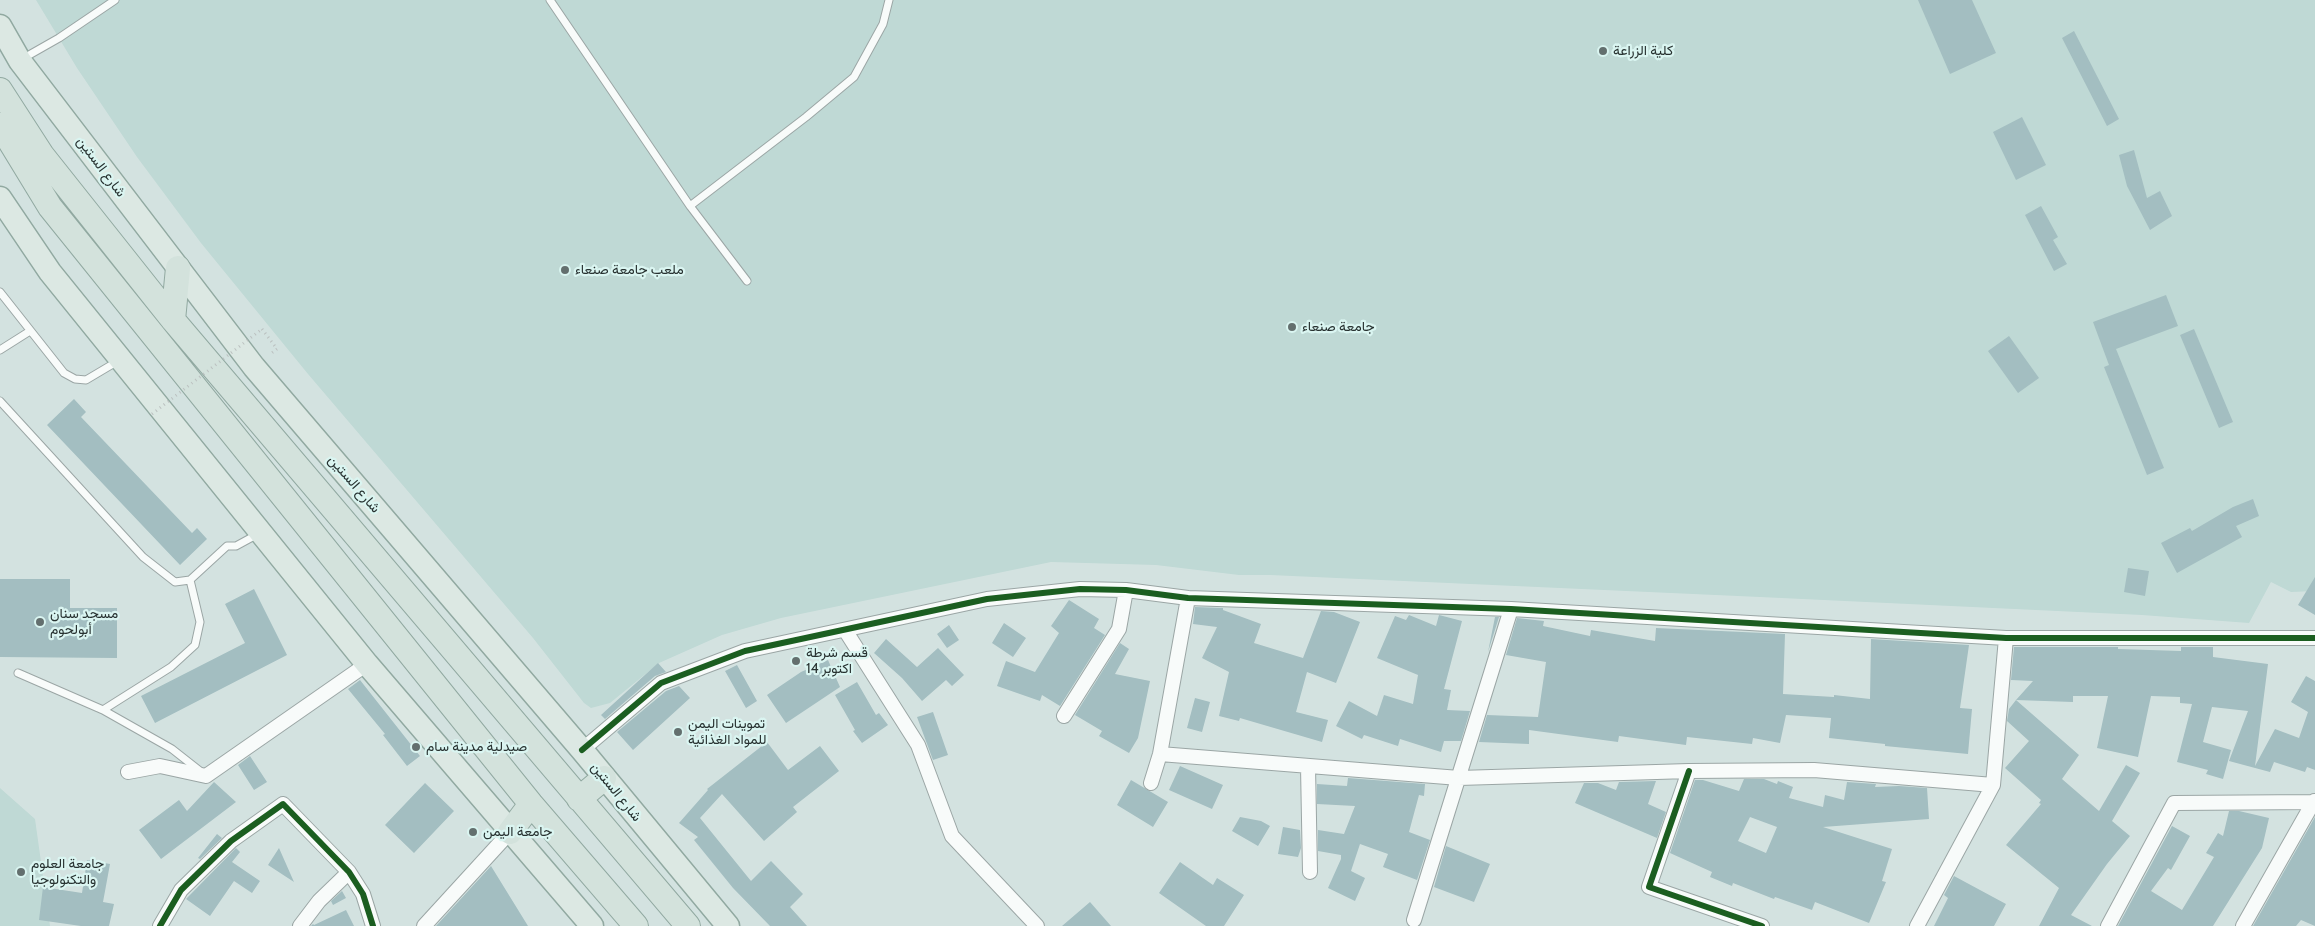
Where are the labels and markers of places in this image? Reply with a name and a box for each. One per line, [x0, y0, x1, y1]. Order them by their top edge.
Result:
place label: كلية الزراعة [1613, 43, 1673, 59]
marker: كلية الزراعة [1597, 45, 1609, 57]
place label: ملعب جامعة صنعاء [575, 262, 684, 278]
marker: ملعب جامعة صنعاء [559, 264, 571, 276]
place label: جامعة صنعاء [1302, 319, 1375, 335]
marker: جامعة صنعاء [1286, 321, 1298, 333]
place label: مسجد سنان أبولحوم [50, 606, 118, 638]
marker: مسجد سنان أبولحوم [34, 616, 46, 628]
place label: قسم شرطة 14 اكتوبر [806, 645, 868, 678]
marker: قسم شرطة 14 اكتوبر [790, 655, 802, 667]
place label: تموينات اليمن للمواد الغذائية [688, 716, 766, 749]
marker: تموينات اليمن للمواد الغذائية [672, 726, 684, 738]
place label: صيدلية مدينة سام [426, 739, 527, 755]
marker: صيدلية مدينة سام [410, 741, 422, 753]
place label: جامعة اليمن [483, 824, 552, 840]
marker: جامعة اليمن [467, 826, 479, 838]
place label: جامعة العلوم والتكنولوجيا [31, 856, 104, 889]
marker: جامعة العلوم والتكنولوجيا [15, 866, 27, 878]

